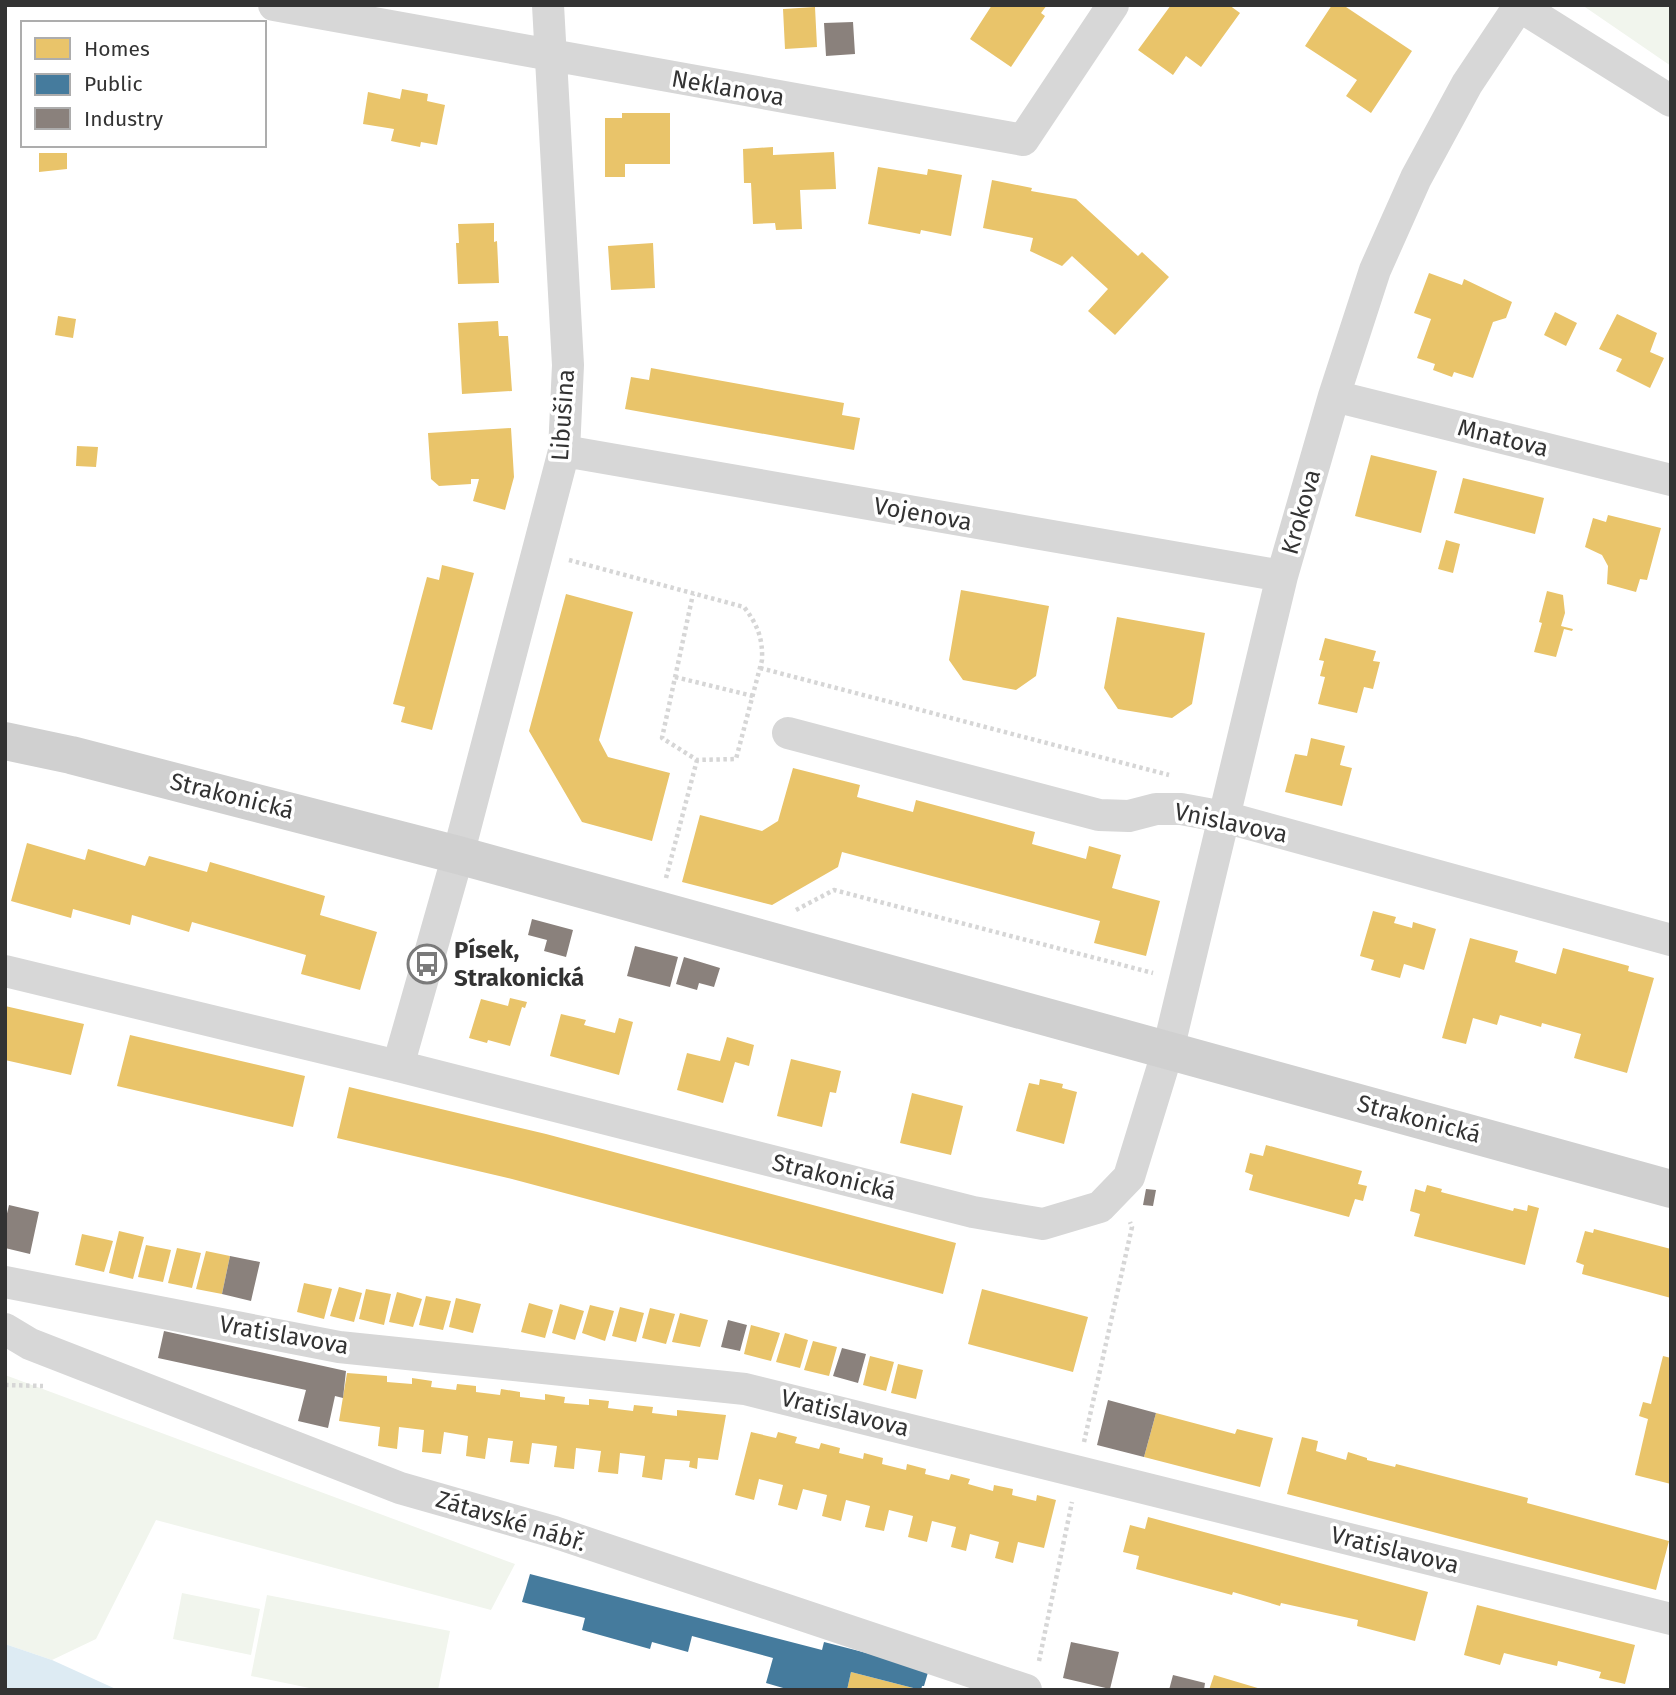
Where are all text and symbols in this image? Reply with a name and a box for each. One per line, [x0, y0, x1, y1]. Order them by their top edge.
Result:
legend [21, 21, 266, 147]
text: Homes [84, 36, 150, 62]
street label: Neklanova [669, 64, 787, 112]
text: Public [84, 71, 142, 97]
text: Industry [84, 106, 164, 132]
street label: Libušina [546, 368, 580, 462]
street label: Mnatova [1455, 413, 1551, 463]
street label: Krokova [1276, 466, 1326, 558]
street label: Vojenova [872, 492, 974, 536]
street label: Strakonická [167, 767, 297, 825]
street label: Vnislavova [1172, 797, 1290, 849]
place label: Písek, Strakonická [454, 936, 584, 992]
bus stop icon: Písek, Strakonická [406, 943, 448, 985]
street label: Strakonická [1354, 1089, 1484, 1149]
street label: Strakonická [769, 1148, 899, 1206]
street label: Vratislavova [217, 1310, 351, 1360]
street label: Vratislavova [778, 1384, 912, 1442]
street label: Zátavské nábř. [433, 1485, 589, 1557]
street label: Vratislavova [1328, 1521, 1462, 1579]

